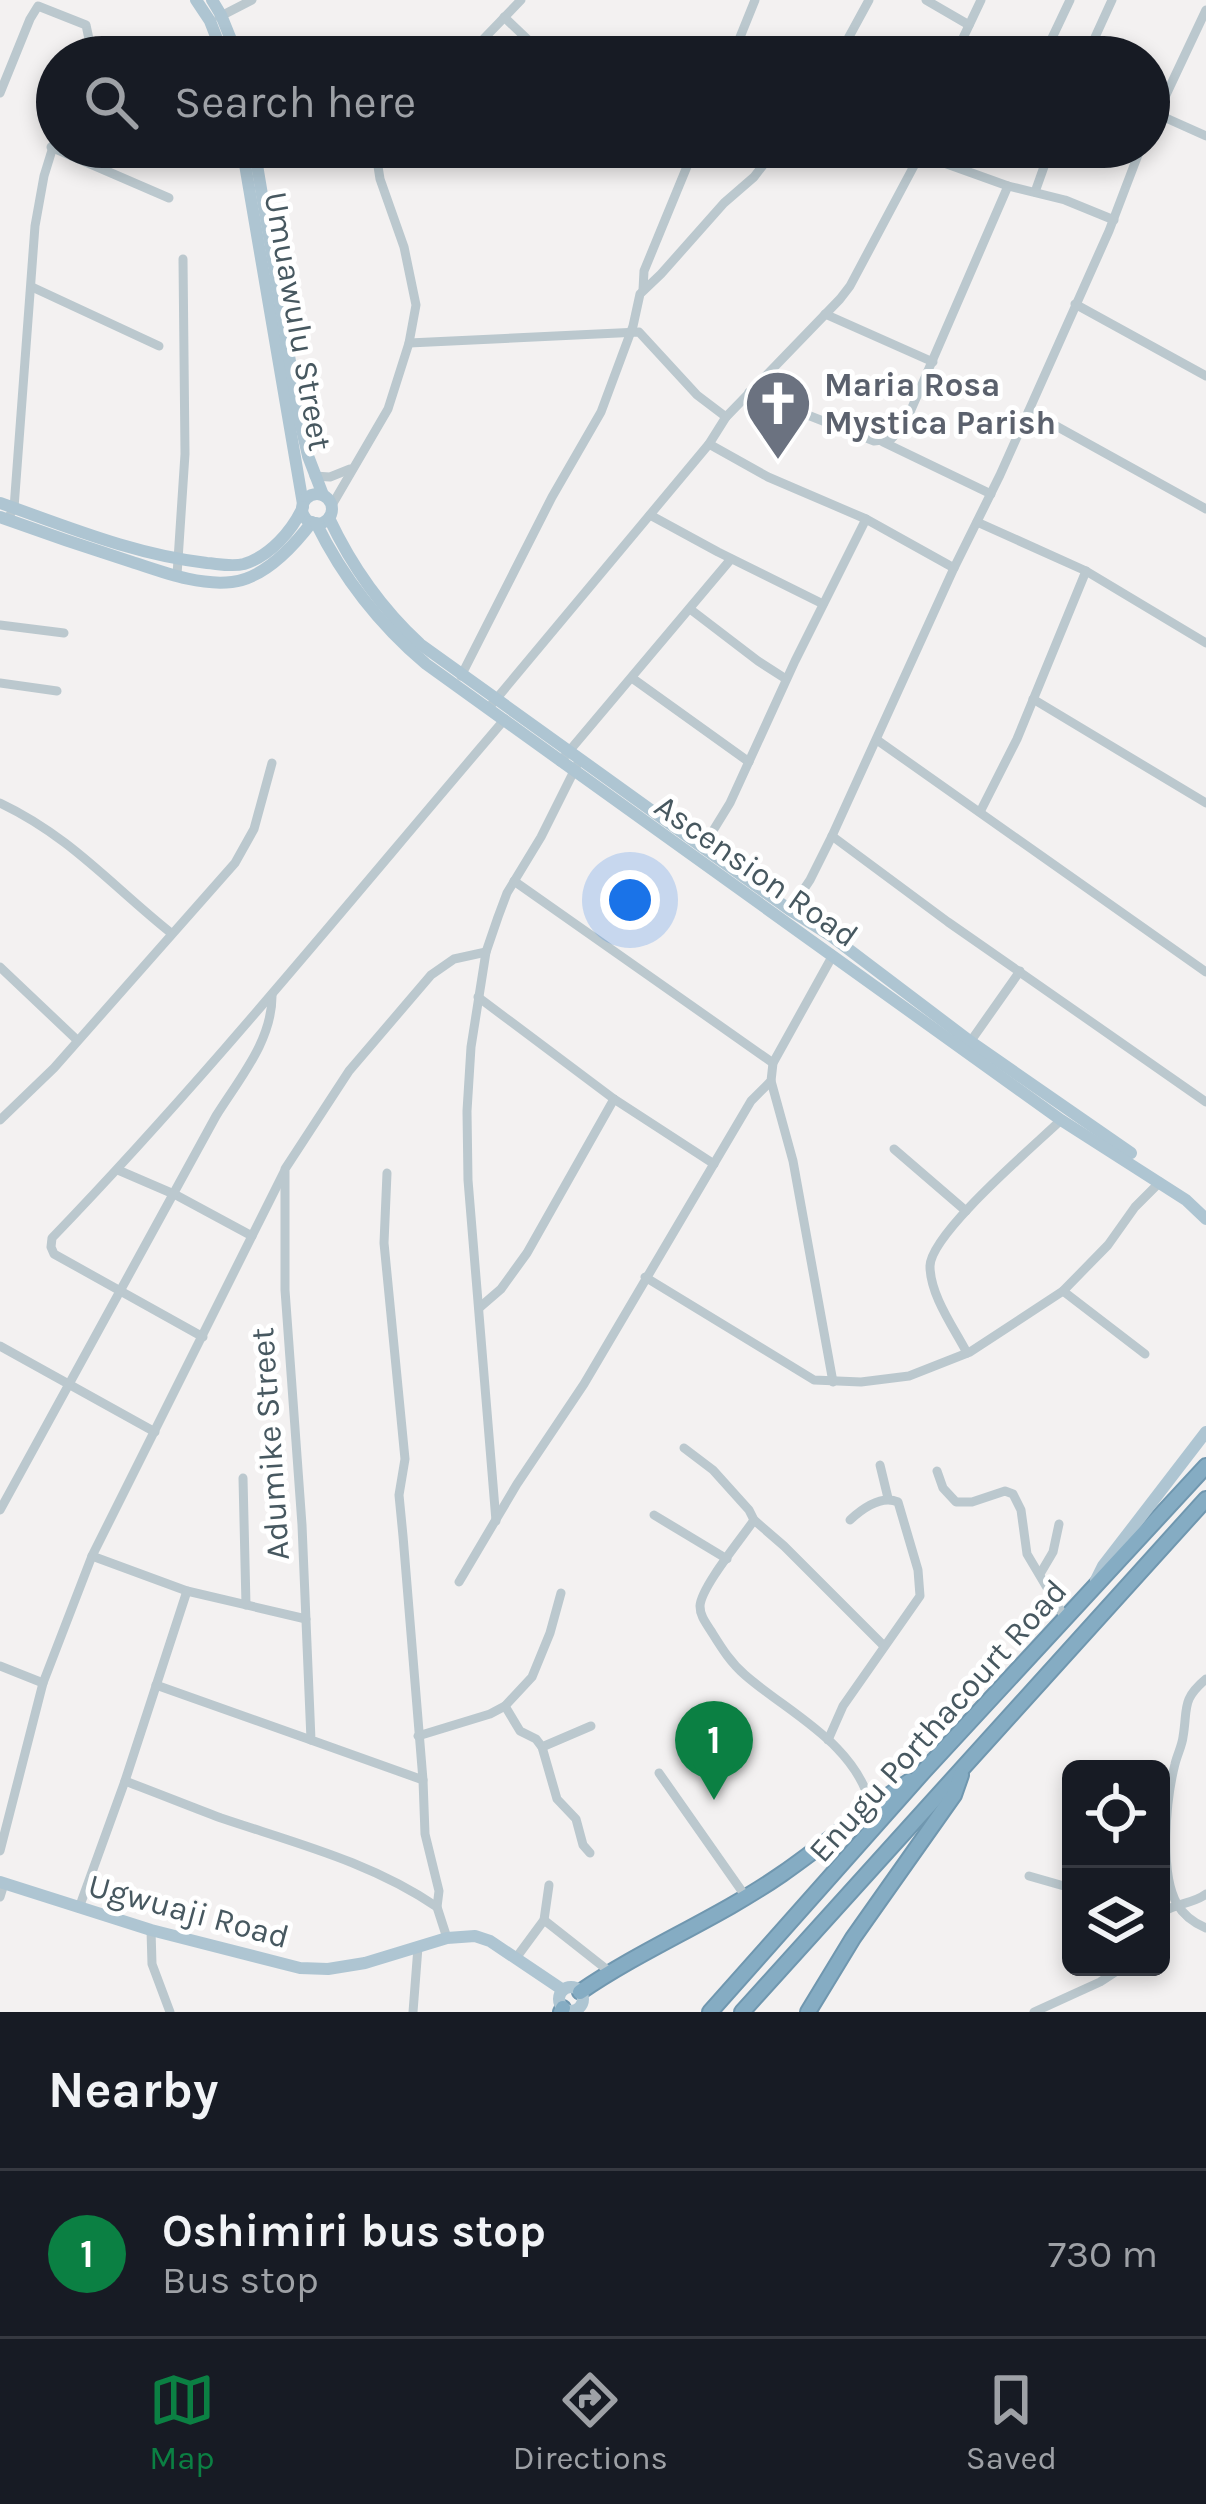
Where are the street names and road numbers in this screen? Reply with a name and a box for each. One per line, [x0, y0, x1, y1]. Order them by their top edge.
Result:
street label: Umuawulu Street [257, 189, 339, 454]
street label: Ascension Road [648, 787, 865, 955]
street label: Adumike Street [243, 1326, 297, 1562]
street label: Enugu Porthacourt Road [801, 1572, 1075, 1870]
street label: Ugwuaji Road [84, 1866, 293, 1956]

